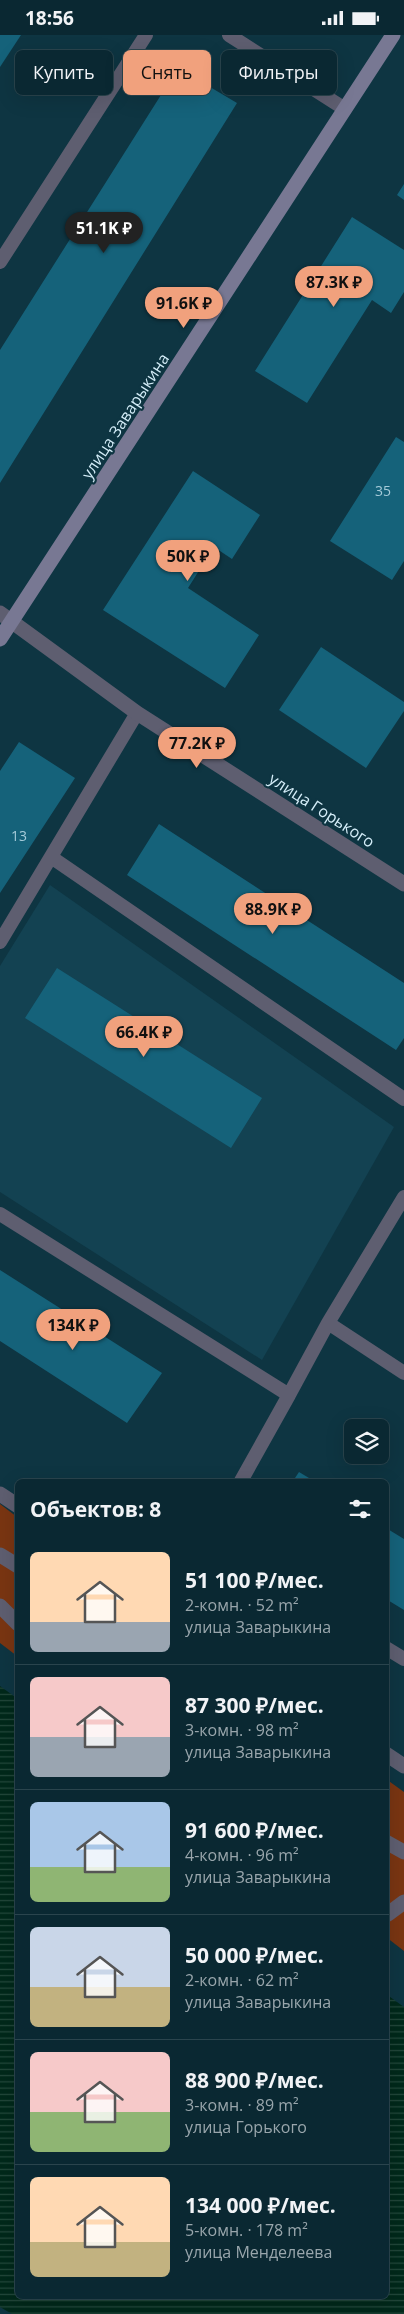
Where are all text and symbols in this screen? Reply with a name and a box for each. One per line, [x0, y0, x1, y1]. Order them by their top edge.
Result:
text: 18:56 [25, 5, 74, 31]
chip: Купить [15, 50, 113, 95]
chip: Снять [123, 50, 211, 95]
chip: Фильтры [221, 50, 337, 95]
pin: 51.1K ₽ [58, 211, 150, 254]
text: 51.1K ₽ [76, 217, 132, 239]
pin: 87.3K ₽ [288, 265, 380, 308]
text: 87.3K ₽ [306, 271, 362, 293]
pin: 91.6K ₽ [138, 287, 230, 329]
text: 91.6K ₽ [156, 292, 212, 314]
street label: улица Заварыкина [76, 349, 174, 483]
house number: 35 [375, 481, 391, 500]
pin: 50K ₽ [153, 539, 223, 582]
text: 50K ₽ [167, 545, 209, 567]
pin: 77.2K ₽ [151, 727, 243, 769]
text: 77.2K ₽ [169, 732, 225, 754]
street label: улица Горького [265, 768, 379, 852]
house number: 13 [11, 826, 27, 845]
pin: 88.9K ₽ [227, 893, 319, 935]
text: 88.9K ₽ [245, 898, 301, 920]
pin: 66.4K ₽ [98, 1015, 190, 1058]
text: 66.4K ₽ [116, 1021, 172, 1043]
pin: 134K ₽ [32, 1309, 114, 1351]
text: 134K ₽ [47, 1314, 99, 1336]
map controls [344, 1419, 389, 1464]
button: layers [344, 1419, 389, 1464]
text: Объектов: 8 [30, 1495, 161, 1523]
icon: filters [346, 1495, 374, 1523]
text: 51 100 ₽/мес. [185, 1566, 324, 1594]
icon: home [70, 1572, 130, 1632]
text: 2-комн. · 52 m² [185, 1594, 299, 1616]
text: улица Заварыкина [185, 1616, 331, 1638]
text: 87 300 ₽/мес. [185, 1691, 324, 1719]
icon: home [70, 1697, 130, 1757]
text: 3-комн. · 98 m² [185, 1719, 299, 1741]
text: улица Заварыкина [185, 1741, 331, 1763]
text: 91 600 ₽/мес. [185, 1816, 324, 1844]
icon: home [70, 1822, 130, 1882]
text: 4-комн. · 96 m² [185, 1844, 299, 1866]
text: улица Заварыкина [185, 1866, 331, 1888]
text: 50 000 ₽/мес. [185, 1941, 324, 1969]
icon: home [70, 1947, 130, 2007]
text: 2-комн. · 62 m² [185, 1969, 299, 1991]
text: улица Заварыкина [185, 1991, 331, 2013]
text: 88 900 ₽/мес. [185, 2066, 324, 2094]
icon: home [70, 2072, 130, 2132]
text: 3-комн. · 89 m² [185, 2094, 299, 2116]
text: улица Горького [185, 2116, 307, 2138]
text: 134 000 ₽/мес. [185, 2191, 336, 2219]
icon: home [70, 2197, 130, 2257]
text: 5-комн. · 178 m² [185, 2219, 308, 2241]
text: улица Менделеева [185, 2241, 332, 2263]

